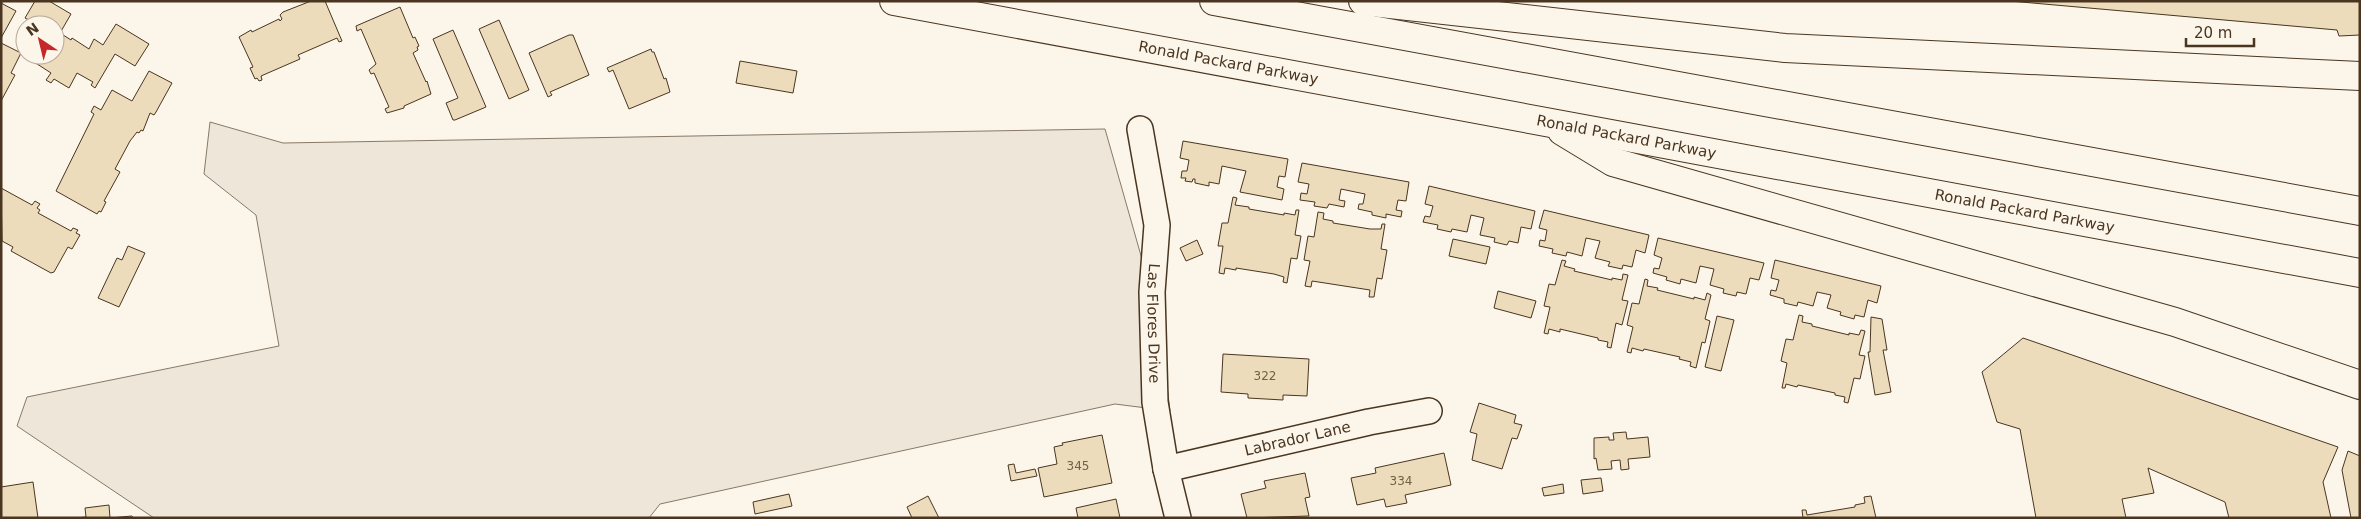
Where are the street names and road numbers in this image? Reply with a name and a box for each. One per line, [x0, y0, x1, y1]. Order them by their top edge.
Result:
street label: Ronald Packard Parkway [1137, 37, 1320, 88]
street label: Ronald Packard Parkway [1535, 111, 1718, 162]
street label: Ronald Packard Parkway [1933, 185, 2116, 237]
street label: Las Flores Drive [1143, 263, 1163, 383]
street label: Labrador Lane [1243, 418, 1352, 460]

